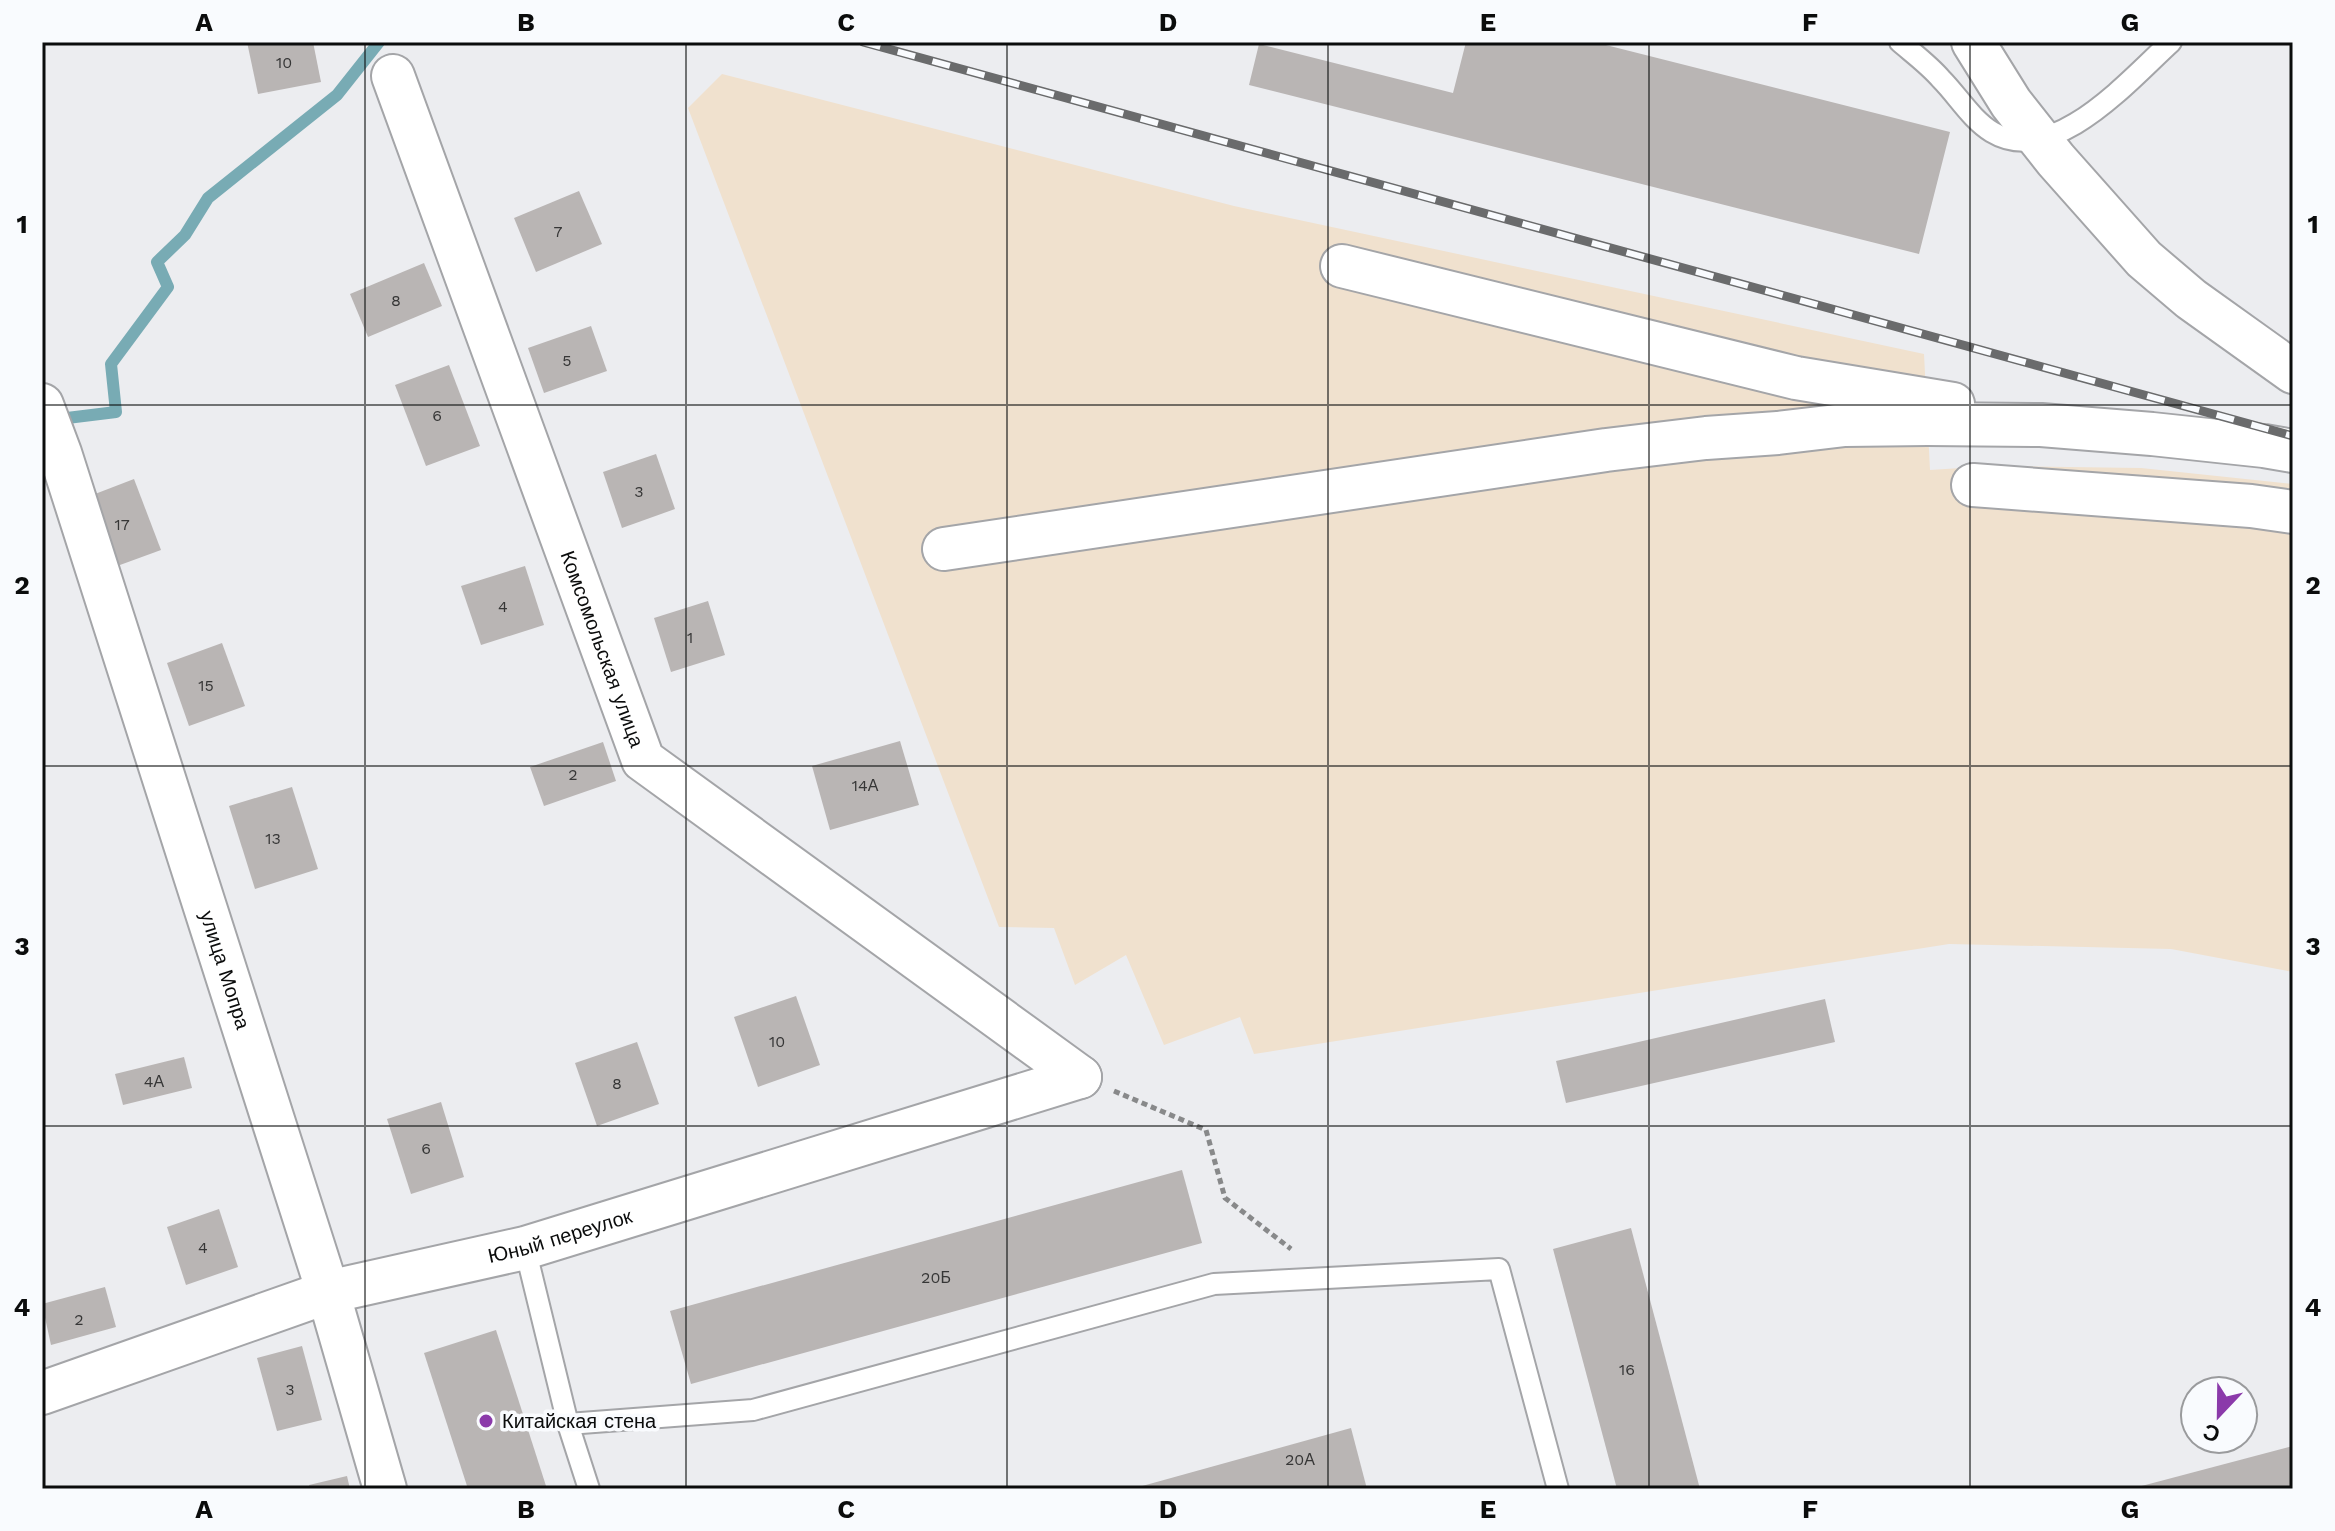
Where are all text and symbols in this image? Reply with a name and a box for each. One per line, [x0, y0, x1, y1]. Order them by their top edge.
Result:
text: A [195, 7, 213, 37]
text: B [517, 7, 535, 37]
text: C [837, 7, 855, 37]
text: D [1159, 7, 1177, 37]
text: E [1480, 7, 1496, 37]
text: F [1802, 7, 1818, 37]
text: G [2121, 7, 2139, 37]
house number: 10 [276, 53, 292, 72]
text: 1 [16, 209, 28, 239]
text: 1 [2307, 209, 2319, 239]
house number: 7 [554, 222, 563, 241]
house number: 8 [391, 291, 401, 310]
house number: 5 [562, 351, 572, 370]
house number: 6 [432, 406, 442, 425]
house number: 3 [634, 482, 644, 501]
house number: 17 [114, 515, 130, 534]
street label: Комсомольская улица [556, 547, 650, 751]
text: 2 [14, 570, 30, 600]
text: 2 [2305, 570, 2321, 600]
house number: 4 [498, 597, 508, 616]
house number: 1 [687, 628, 693, 647]
house number: 15 [198, 676, 214, 695]
house number: 2 [568, 765, 578, 784]
house number: 14А [852, 776, 879, 795]
house number: 13 [265, 829, 281, 848]
street label: улица Мопра [195, 908, 256, 1033]
text: 3 [14, 931, 30, 961]
text: 3 [2305, 931, 2321, 961]
house number: 10 [769, 1032, 785, 1051]
house number: 4А [144, 1072, 165, 1091]
house number: 8 [612, 1074, 622, 1093]
house number: 6 [421, 1139, 431, 1158]
street label: Юный переулок [486, 1204, 635, 1268]
house number: 4 [198, 1238, 208, 1257]
house number: 20Б [921, 1268, 951, 1287]
text: 4 [14, 1292, 31, 1322]
text: 4 [2305, 1292, 2322, 1322]
house number: 2 [74, 1310, 84, 1329]
house number: 16 [1619, 1360, 1635, 1379]
north arrow [2179, 1375, 2259, 1455]
house number: 3 [285, 1380, 295, 1399]
place label: Китайская стена [502, 1409, 657, 1433]
marker: Китайская стена [477, 1412, 495, 1430]
text: С [2200, 1418, 2224, 1448]
house number: 20А [1285, 1450, 1315, 1469]
text: A [195, 1494, 213, 1524]
text: B [517, 1494, 535, 1524]
text: C [837, 1494, 855, 1524]
text: D [1159, 1494, 1177, 1524]
text: E [1480, 1494, 1496, 1524]
text: F [1802, 1494, 1818, 1524]
text: G [2121, 1494, 2139, 1524]

